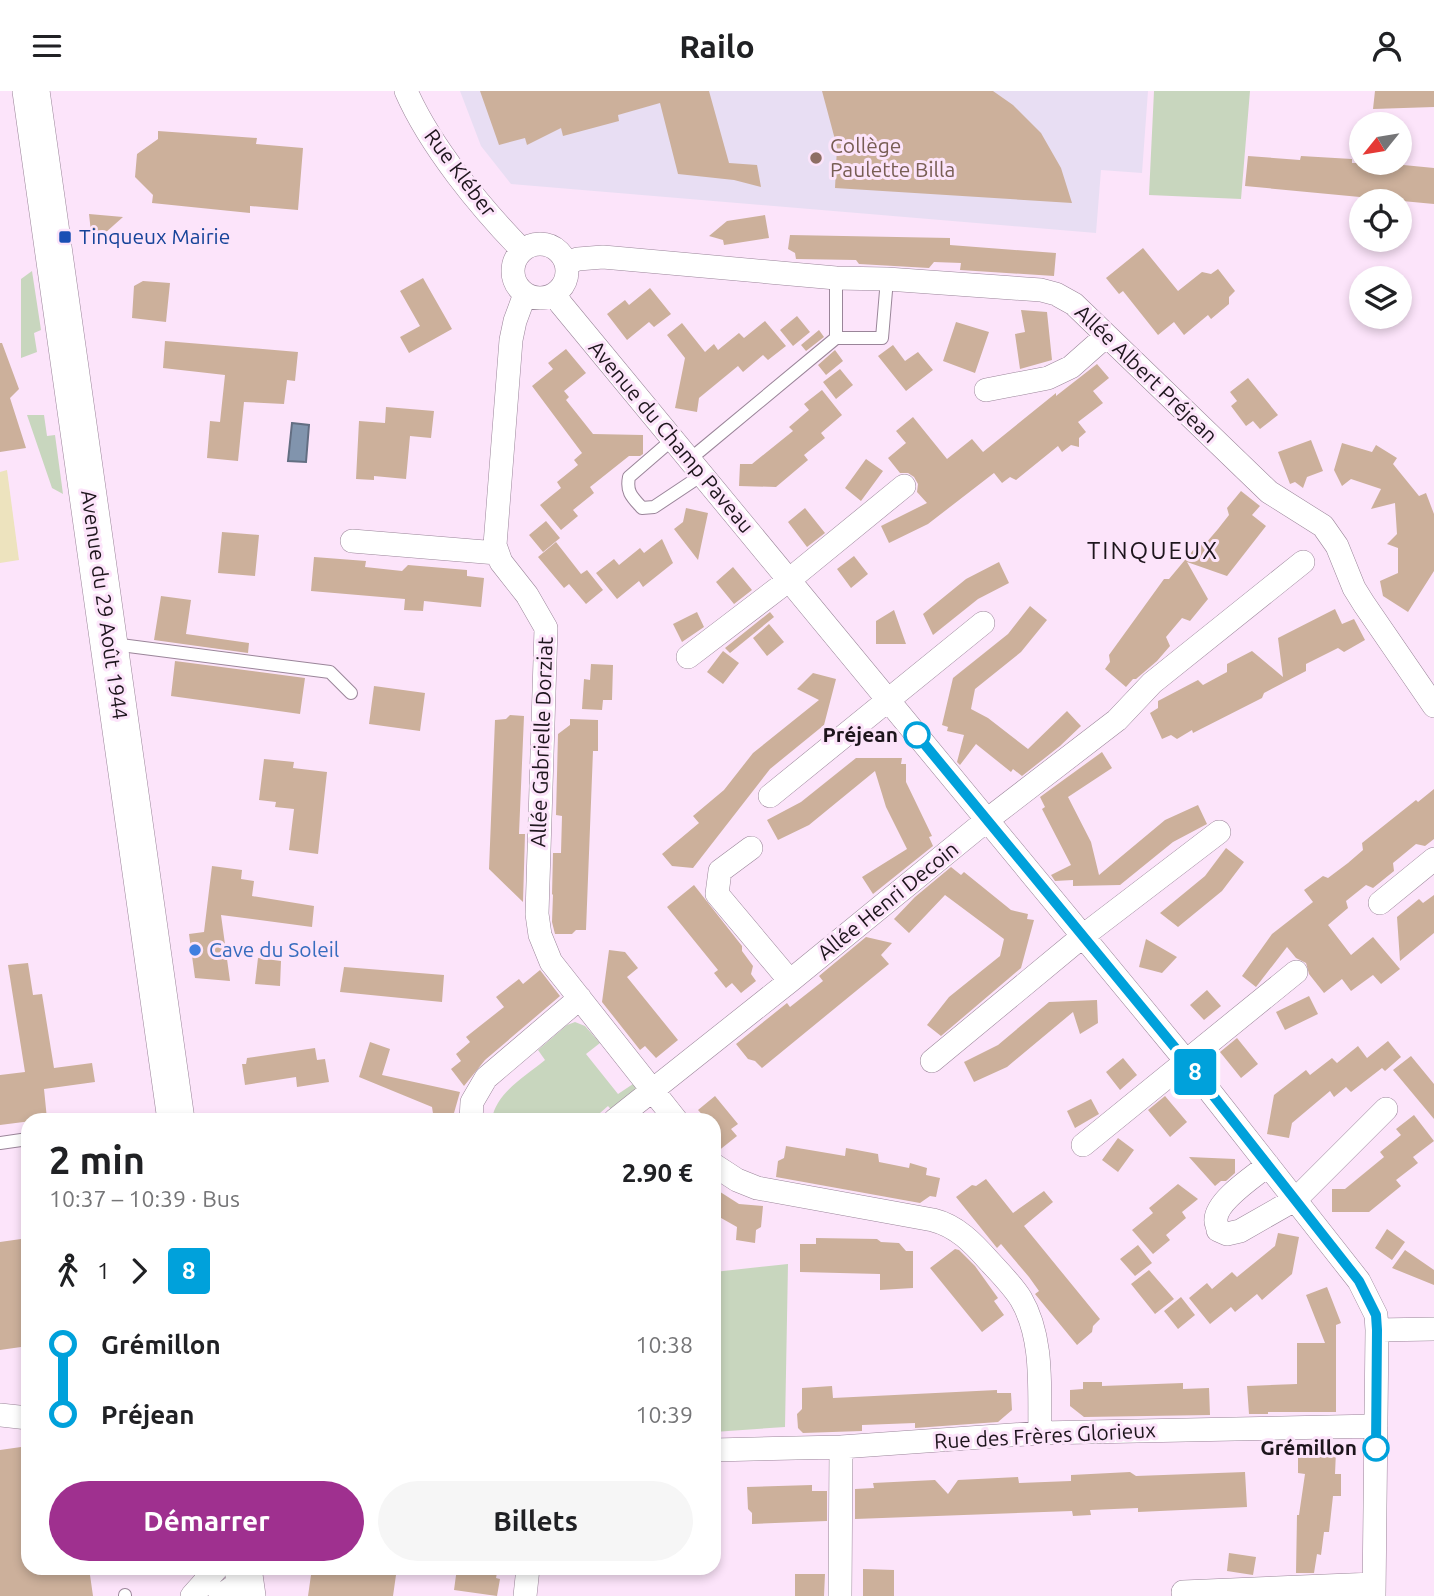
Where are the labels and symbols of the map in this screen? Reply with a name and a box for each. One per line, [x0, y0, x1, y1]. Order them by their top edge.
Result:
north arrow [1349, 112, 1412, 175]
street label: Rue Kléber [420, 124, 501, 221]
place label: Collège Paulette Billa [830, 133, 955, 181]
marker: Collège Paulette Billa [808, 150, 824, 166]
place label: Tinqueux Mairie [79, 224, 230, 248]
marker: Tinqueux Mairie [57, 229, 73, 245]
street label: Allée Albert Préjean [1071, 299, 1223, 447]
street label: Avenue du Champ Paveau [584, 335, 759, 537]
street label: Avenue du 29 Août 1944 [77, 489, 133, 721]
district label: TINQUEUX [1087, 537, 1219, 564]
street label: Allée Gabrielle Dorziat [525, 636, 557, 848]
place label: Préjean [823, 722, 898, 746]
marker: Préjean [904, 722, 930, 748]
street label: Allée Henri Decoin [812, 836, 963, 964]
place label: Cave du Soleil [209, 937, 339, 961]
marker: Cave du Soleil [187, 942, 203, 958]
line badge: 8 [1172, 1049, 1218, 1095]
street label: Rue des Frères Glorieux [934, 1417, 1157, 1453]
place label: Grémillon [1260, 1435, 1357, 1459]
marker: Grémillon [1363, 1435, 1389, 1461]

